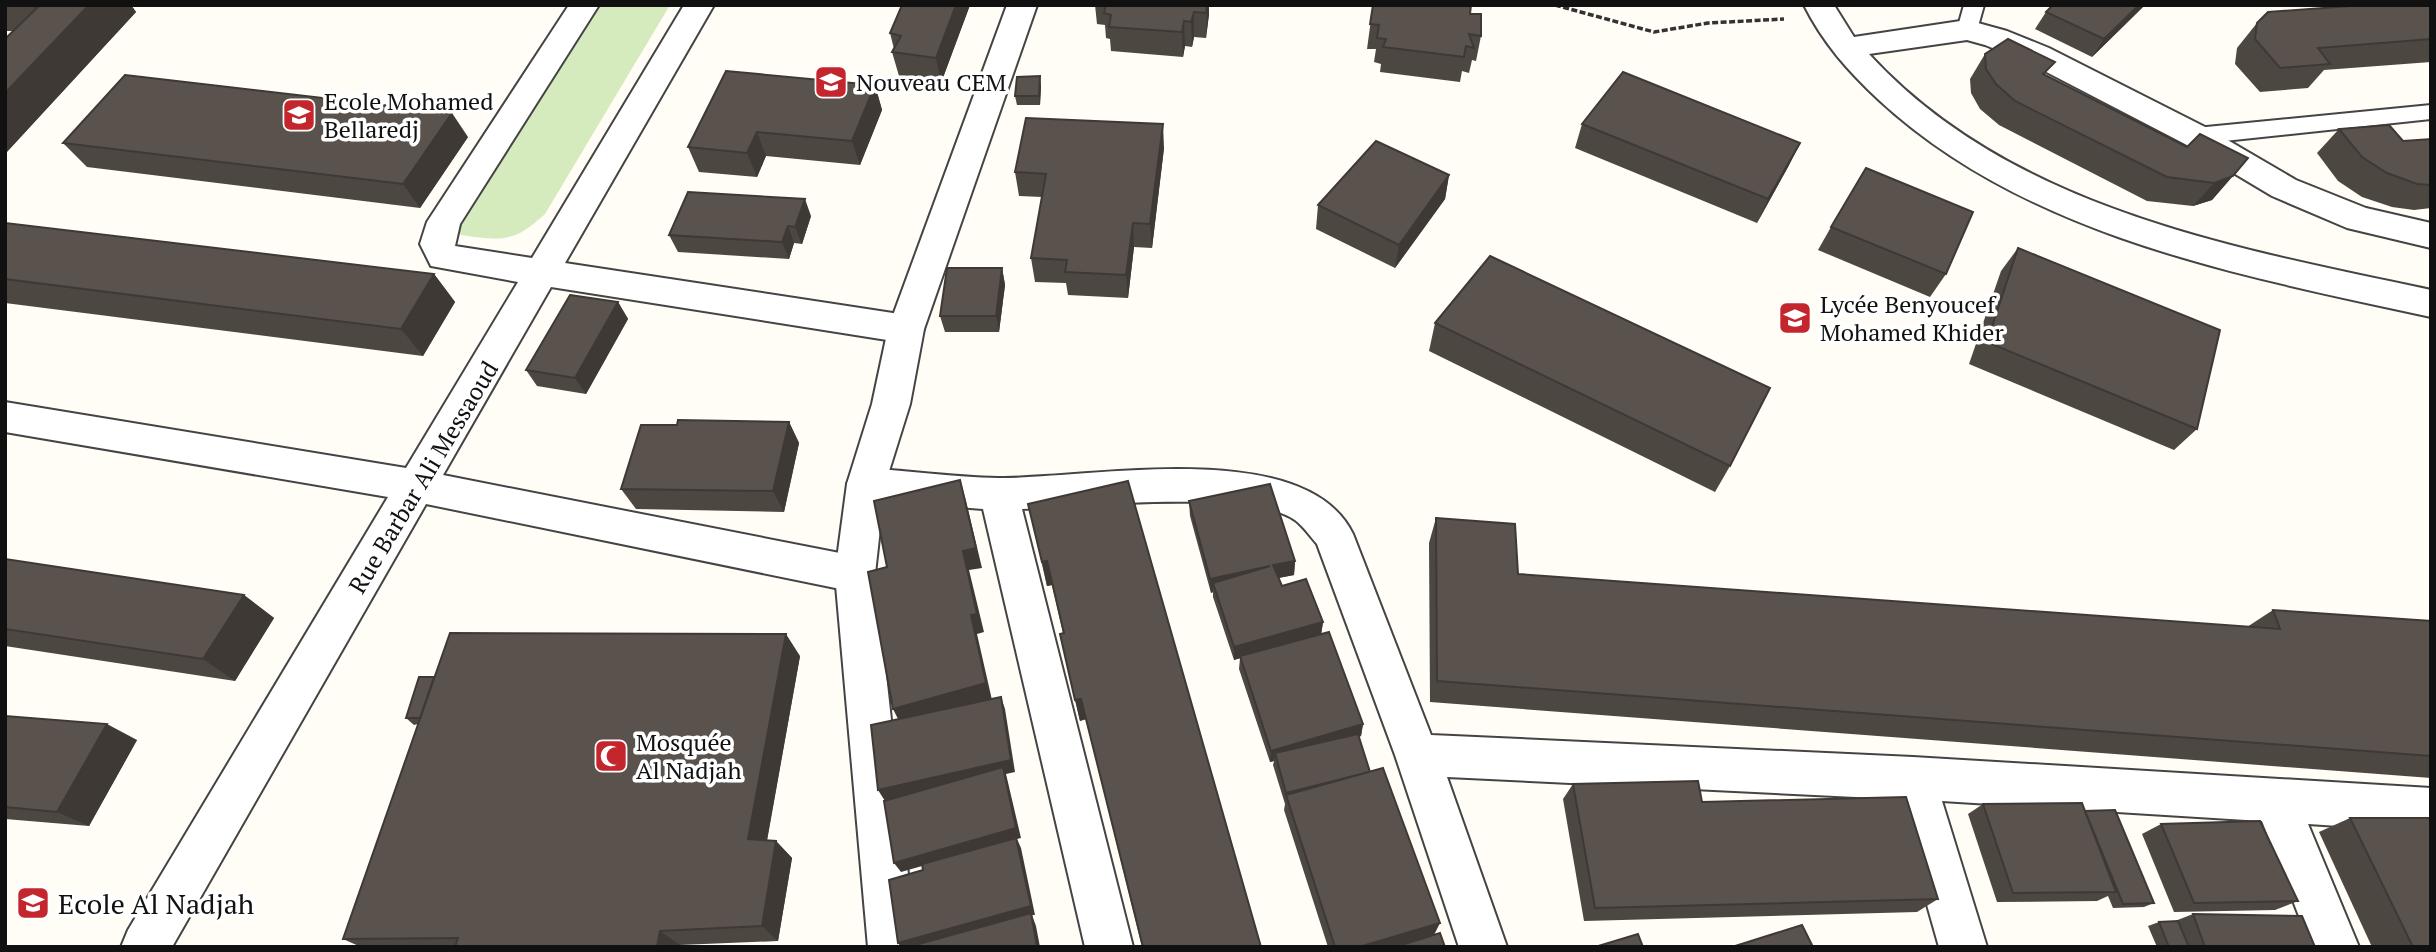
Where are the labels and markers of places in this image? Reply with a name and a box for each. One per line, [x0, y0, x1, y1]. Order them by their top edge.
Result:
school or university icon: Nouveau CEM [812, 63, 850, 101]
place label: Nouveau CEM [856, 66, 1007, 98]
place label: Ecole Mohamed Bellaredj [324, 85, 494, 145]
school or university icon: Ecole Mohamed Bellaredj [280, 96, 318, 134]
place label: Lycée Benyoucef Mohamed Khider [1820, 288, 2004, 348]
school or university icon: Lycée Benyoucef Mohamed Khider [1776, 299, 1814, 337]
place label: Mosquée Al Nadjah [636, 726, 742, 786]
mosque icon: Mosquée Al Nadjah [592, 737, 630, 775]
school or university icon: Ecole Al Nadjah [14, 884, 52, 922]
place label: Ecole Al Nadjah [58, 885, 254, 922]

